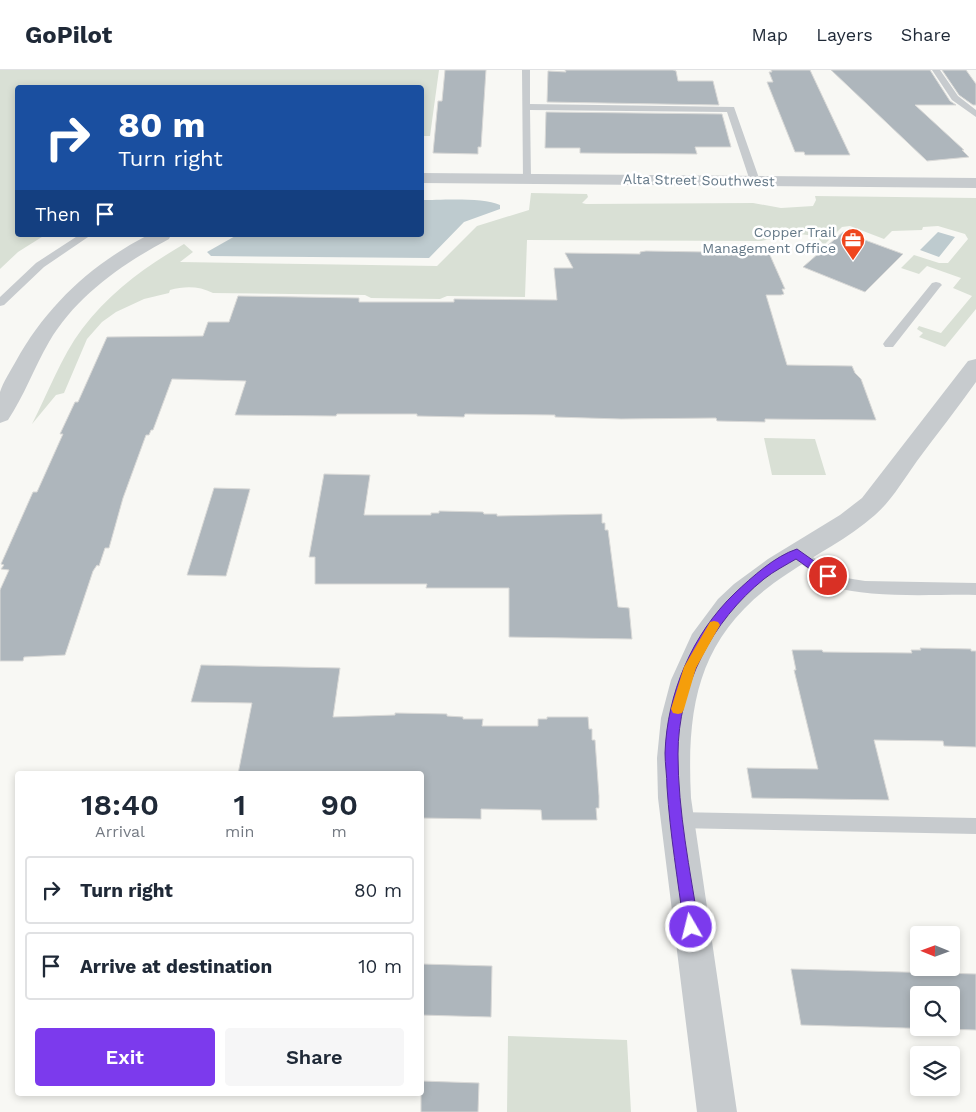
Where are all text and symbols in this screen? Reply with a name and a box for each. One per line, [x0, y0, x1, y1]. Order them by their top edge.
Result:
text: GoPilot [25, 21, 112, 49]
text: Map [751, 24, 788, 45]
text: Layers [816, 24, 873, 45]
text: Share [901, 24, 951, 45]
text: 80 m [118, 104, 205, 146]
icon: right [35, 105, 100, 170]
text: Turn right [118, 146, 223, 171]
street label: Alta Street Southwest [623, 171, 775, 189]
icon: arrive [91, 200, 119, 228]
text: Then [35, 203, 81, 226]
place label: Copper Trail Management Office [702, 224, 837, 256]
office icon: Copper Trail Management Office [840, 227, 866, 261]
pin [807, 555, 849, 597]
icon: arrive [814, 562, 842, 590]
text: 18:40 [81, 787, 159, 822]
text: 1 [234, 787, 246, 822]
text: 90 [320, 787, 358, 822]
text: Arrival [95, 822, 145, 841]
text: min [225, 822, 255, 841]
text: m [332, 822, 347, 841]
icon: right [37, 876, 65, 904]
text: Turn right [80, 879, 173, 902]
text: 80 m [354, 879, 402, 902]
position arrow [664, 900, 716, 952]
north arrow [910, 926, 960, 976]
map controls [910, 926, 960, 1096]
icon: arrive [37, 952, 65, 980]
text: Arrive at destination [80, 955, 272, 978]
text: 10 m [358, 955, 402, 978]
button: search [910, 986, 960, 1036]
button: Exit [35, 1028, 215, 1086]
button: Share [225, 1028, 404, 1086]
button: layers [910, 1046, 960, 1096]

